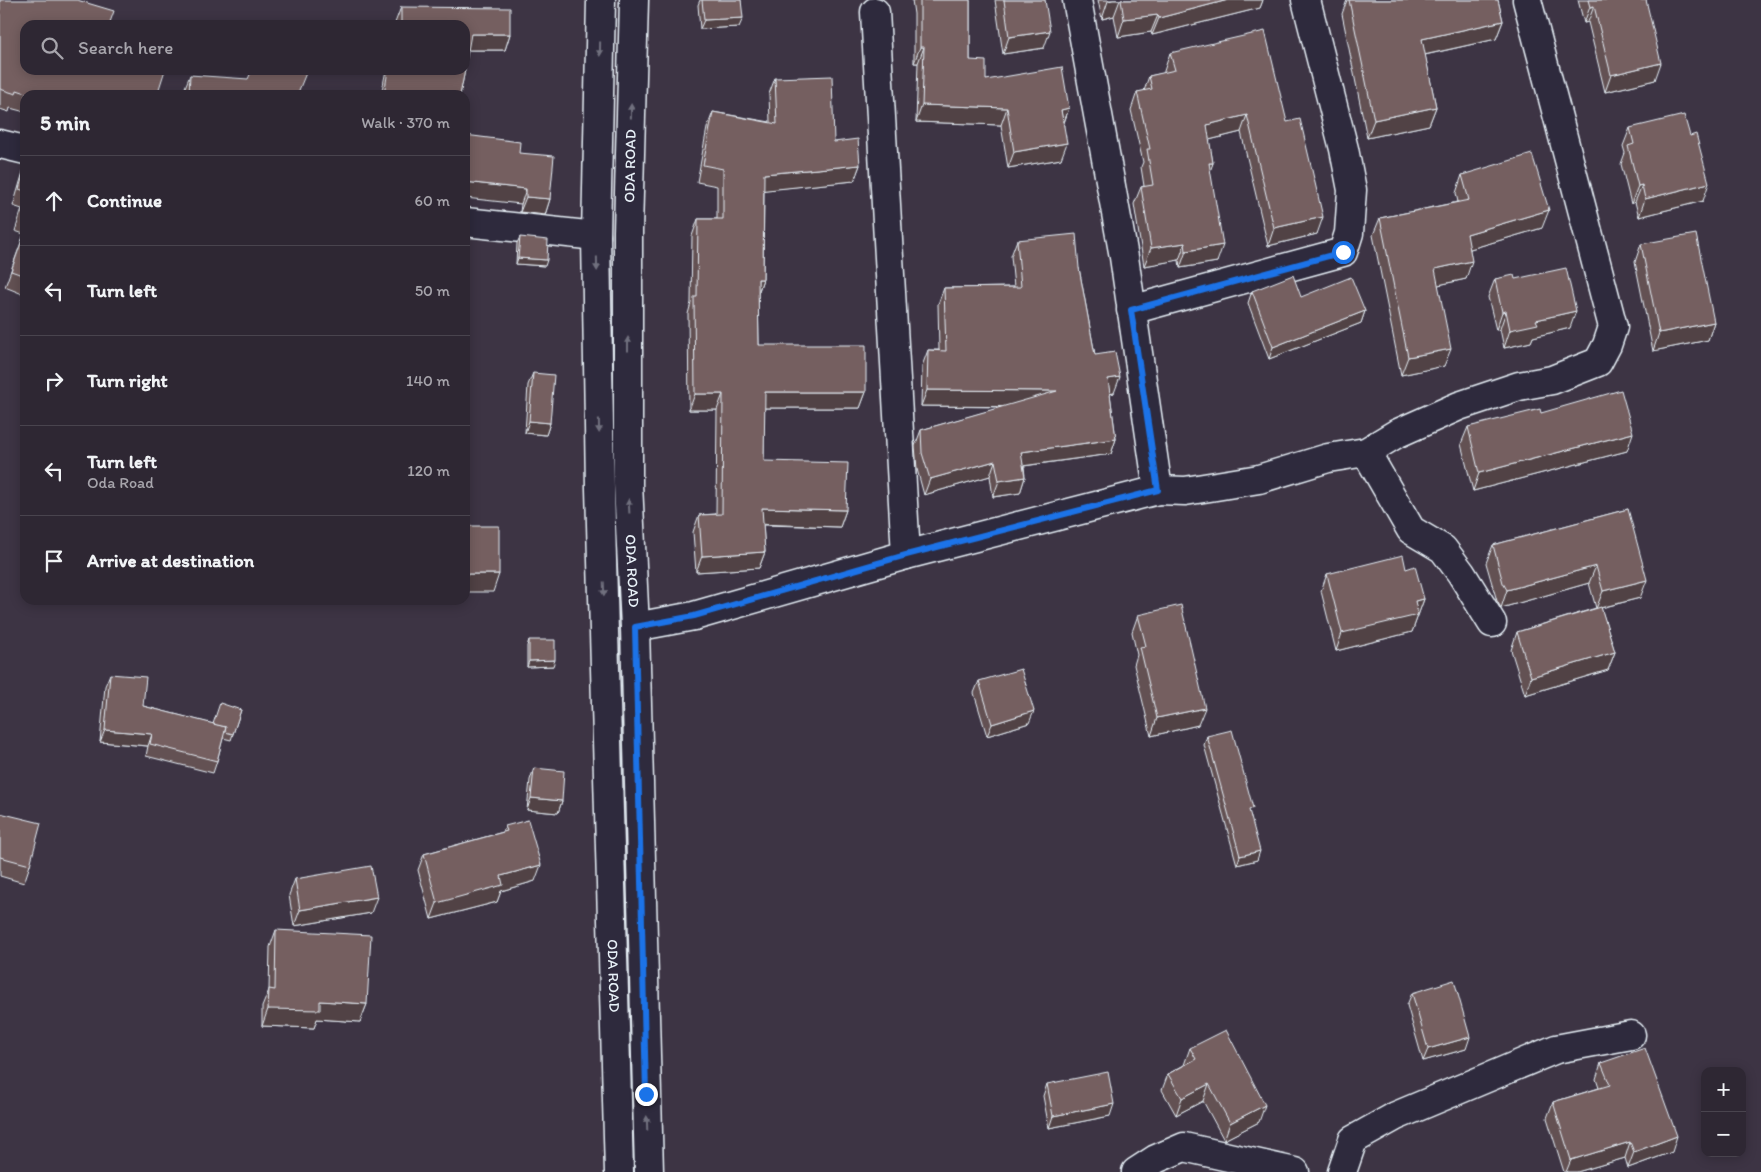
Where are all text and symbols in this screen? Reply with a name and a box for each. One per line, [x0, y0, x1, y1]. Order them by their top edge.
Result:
search box [20, 20, 470, 75]
icon: search [38, 34, 66, 62]
text: Search here [78, 36, 173, 59]
one-way arrow [596, 41, 604, 57]
one-way arrow [627, 103, 635, 119]
text: 5 min [40, 110, 90, 135]
text: Walk · 370 m [361, 113, 450, 132]
street label: ODA ROAD [620, 129, 640, 203]
icon: ahead [40, 187, 68, 215]
text: Continue [87, 189, 162, 212]
text: 60 m [415, 191, 450, 210]
route start [1332, 241, 1355, 264]
one-way arrow [593, 256, 601, 272]
icon: left [40, 277, 68, 305]
text: Turn left [87, 279, 157, 302]
text: 50 m [415, 281, 450, 300]
one-way arrow [624, 335, 632, 351]
icon: right [40, 367, 68, 395]
text: Turn right [87, 369, 168, 392]
text: 140 m [406, 371, 450, 390]
one-way arrow [596, 418, 604, 434]
text: Turn left [87, 450, 157, 473]
icon: left [40, 457, 68, 485]
text: 120 m [407, 461, 450, 480]
text: Oda Road [87, 473, 154, 492]
one-way arrow [625, 498, 633, 514]
street label: ODA ROAD [621, 534, 643, 608]
icon: arrive [40, 547, 68, 575]
text: Arrive at destination [87, 549, 254, 572]
one-way arrow [600, 581, 608, 597]
street label: ODA ROAD [604, 939, 624, 1013]
map controls [1701, 1067, 1746, 1157]
button: + [1701, 1067, 1746, 1112]
route end [635, 1083, 658, 1106]
button: − [1701, 1112, 1746, 1157]
one-way arrow [643, 1115, 651, 1131]

